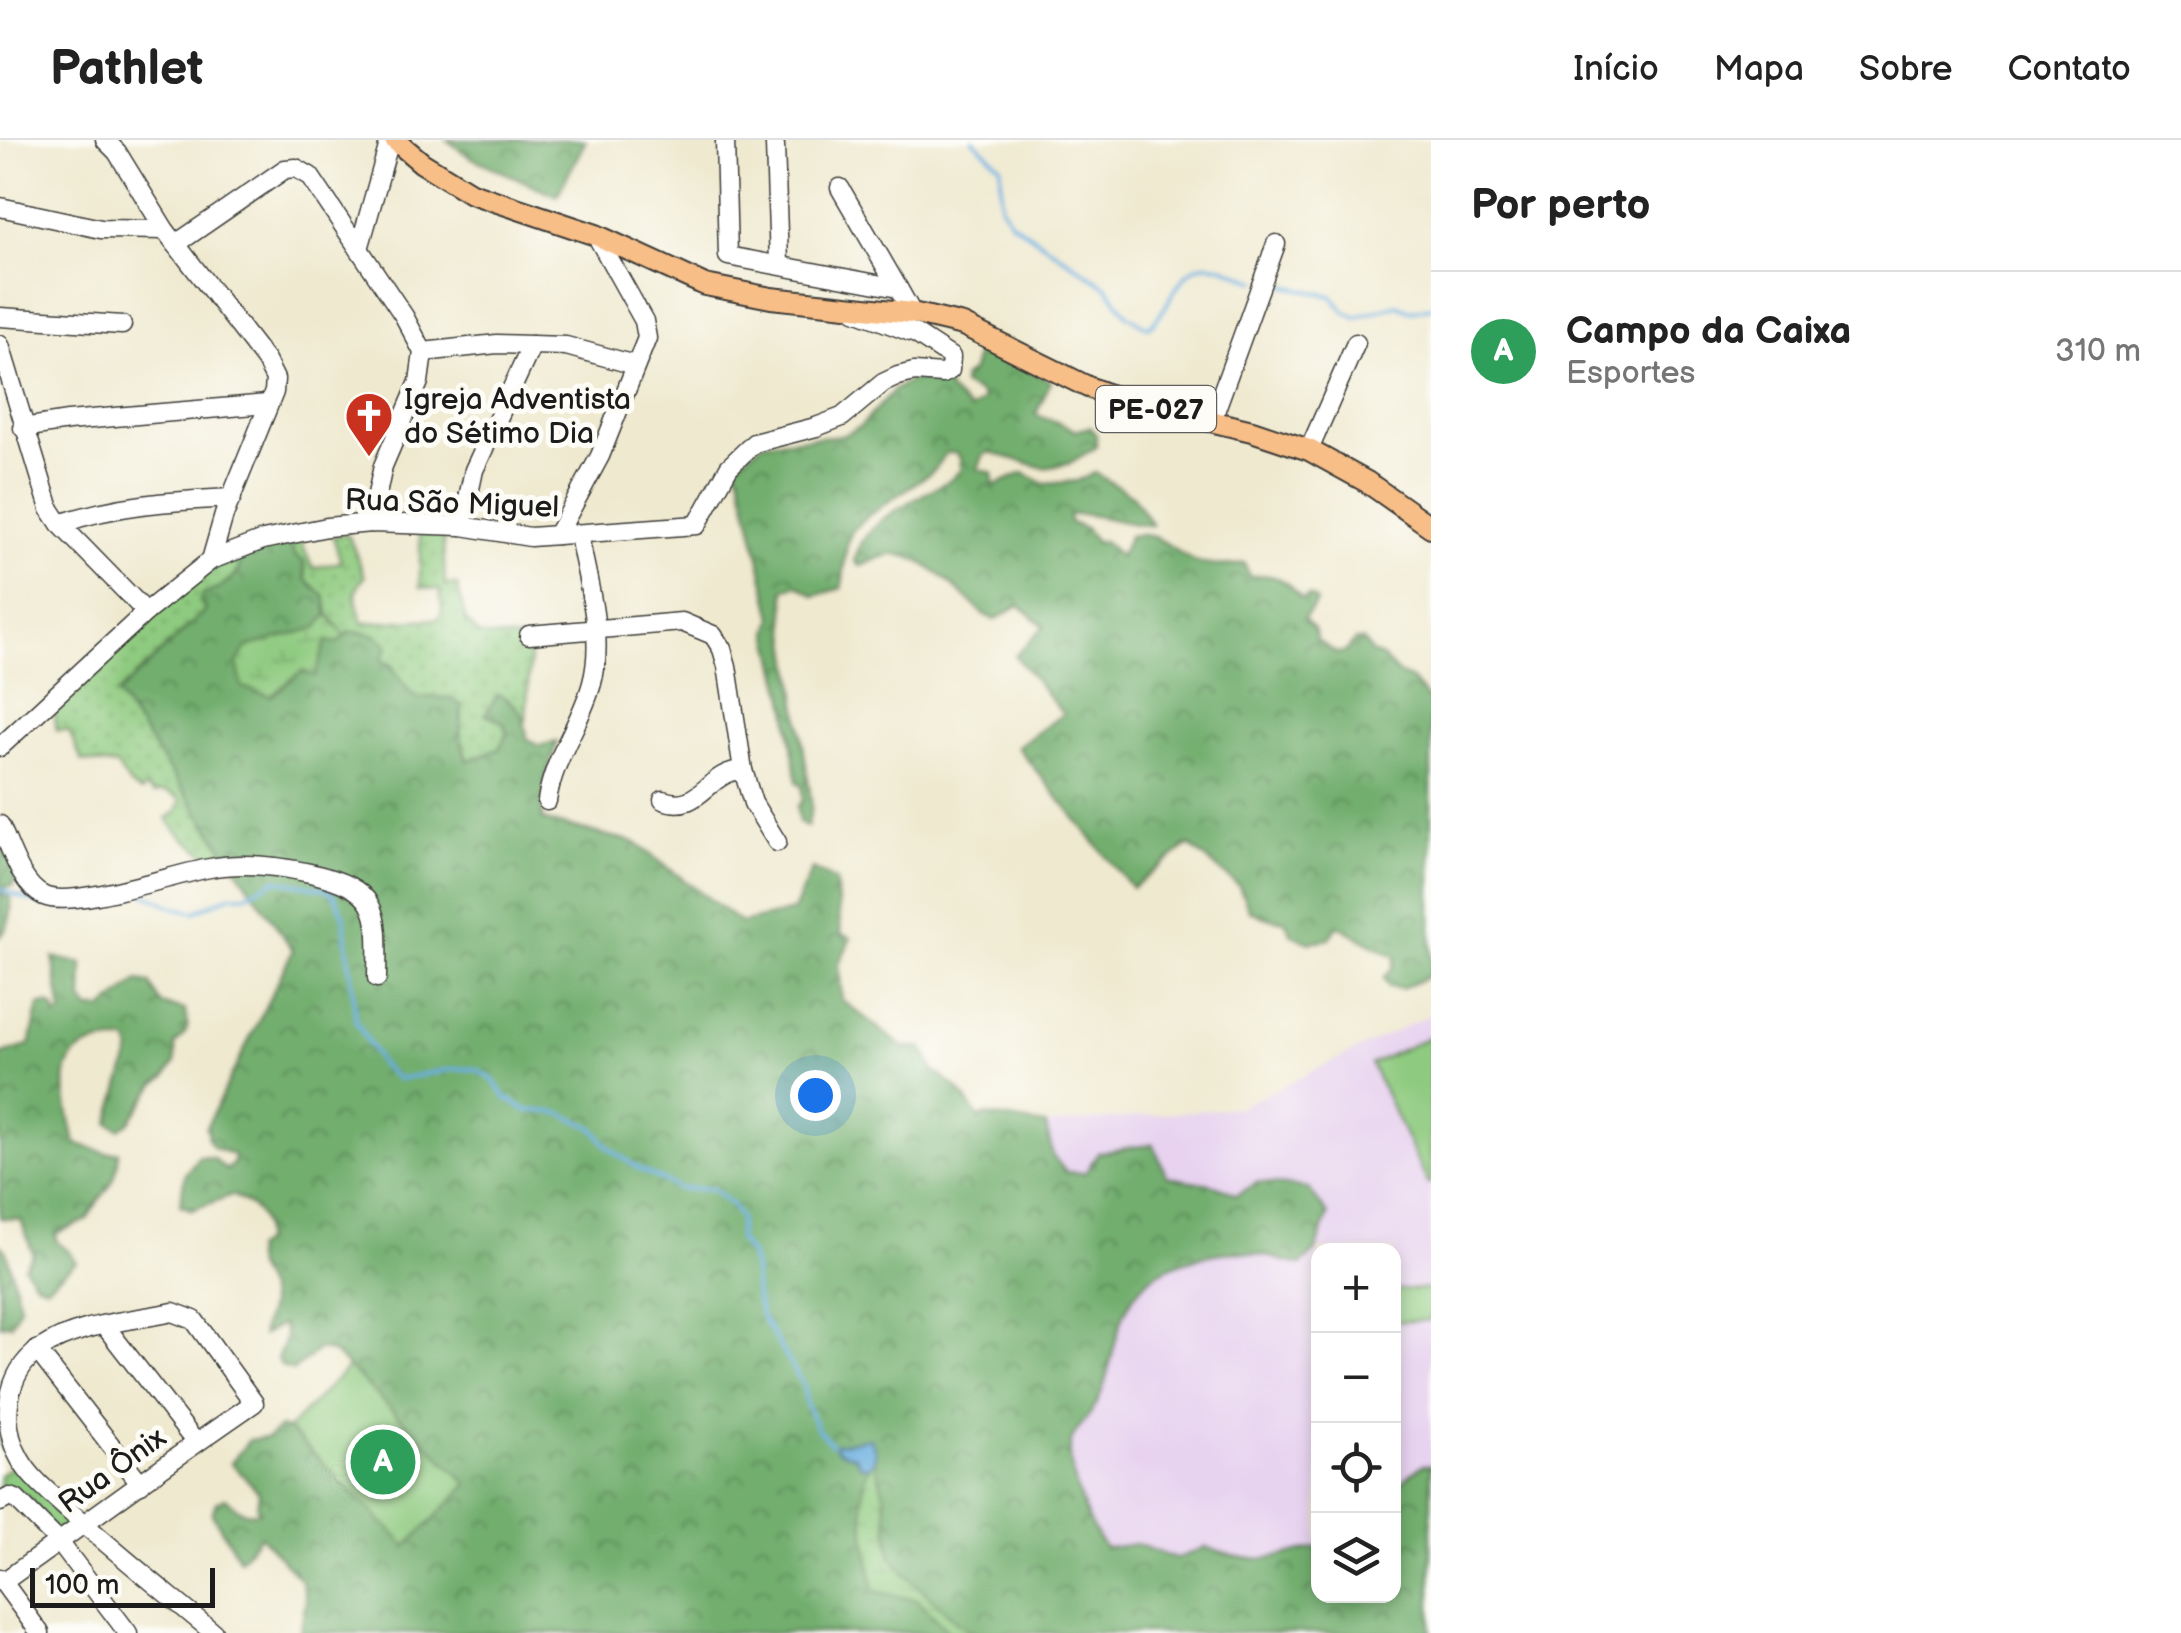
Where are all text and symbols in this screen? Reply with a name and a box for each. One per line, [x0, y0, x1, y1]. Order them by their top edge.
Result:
text: Pathlet [50, 41, 203, 98]
text: Início [1573, 48, 1659, 91]
text: Mapa [1714, 48, 1804, 91]
text: Sobre [1859, 48, 1952, 91]
text: Contato [2007, 48, 2131, 91]
text: Por perto [1471, 180, 1650, 231]
text: Campo da Caixa [1566, 309, 1851, 354]
text: A [1494, 332, 1513, 371]
text: 310 m [2055, 332, 2141, 371]
text: Esportes [1566, 354, 1695, 393]
place label: Igreja Adventista do Sétimo Dia [404, 382, 631, 452]
road number: PE-027 [1096, 386, 1216, 432]
church icon: Igreja Adventista do Sétimo Dia [343, 390, 395, 458]
street label: Rua São Miguel [344, 482, 560, 526]
your location [790, 1070, 841, 1121]
map controls [1311, 1243, 1401, 1603]
button: + [1311, 1243, 1401, 1333]
button: − [1311, 1333, 1401, 1423]
street label: Rua Ônix [51, 1419, 173, 1522]
button: locate [1311, 1423, 1401, 1513]
pin: A [350, 1424, 416, 1500]
button: layers [1311, 1513, 1401, 1603]
scale bar [30, 1563, 215, 1608]
text: 100 m [45, 1569, 119, 1602]

